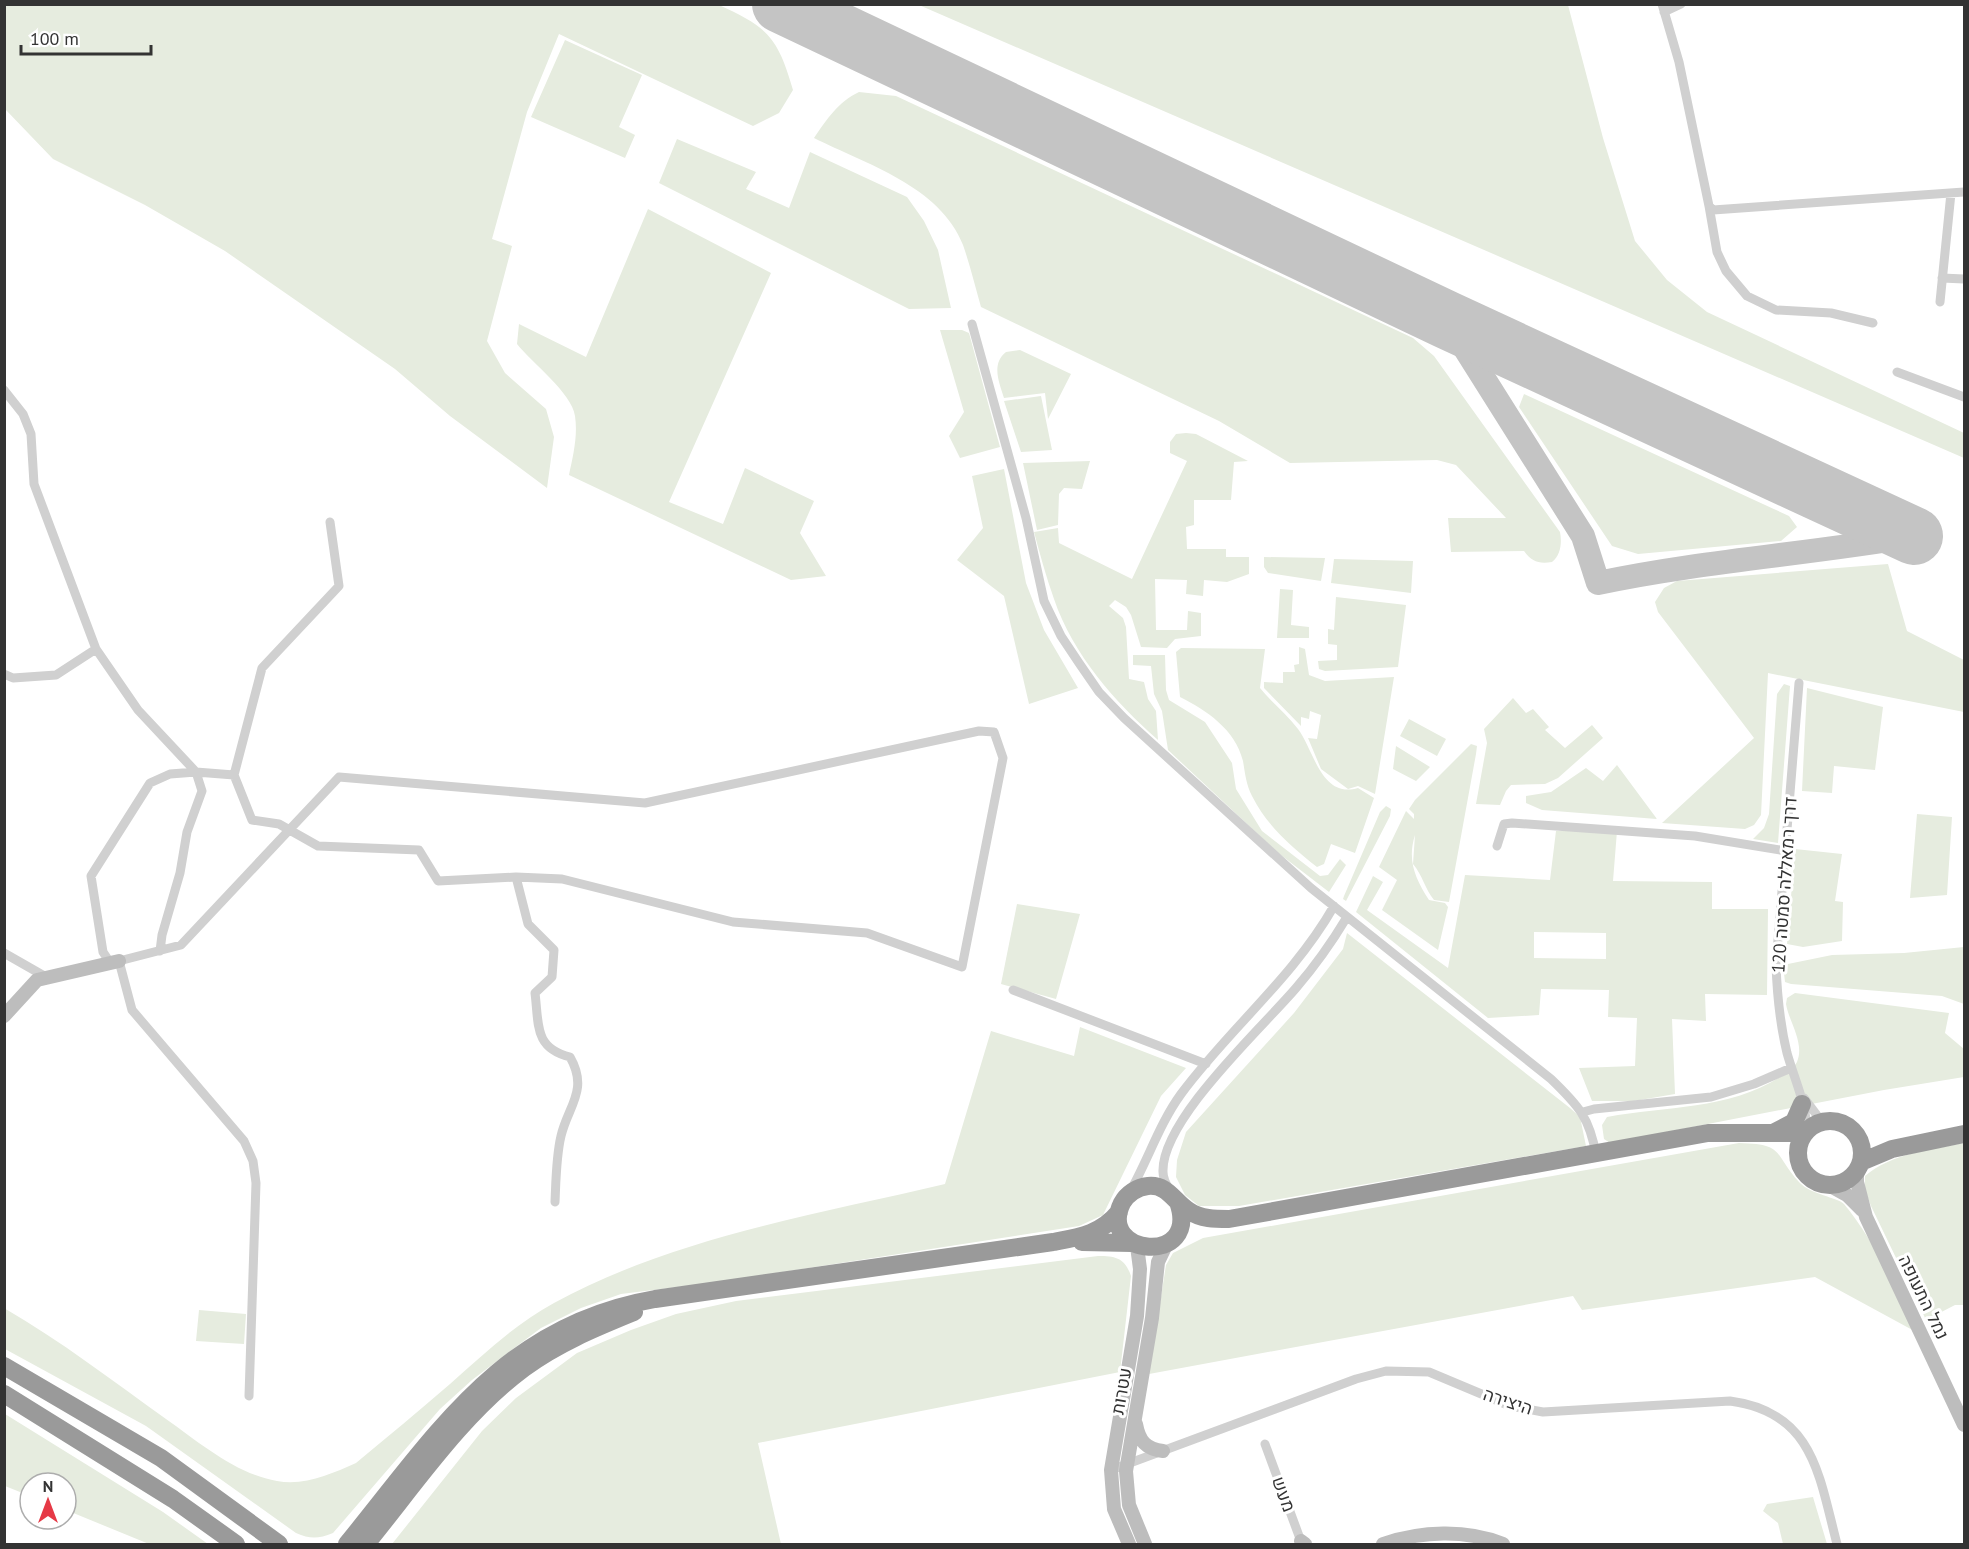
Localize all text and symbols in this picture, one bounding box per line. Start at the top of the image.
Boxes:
scale bar [21,18,152,56]
text: 100 m [30,27,79,50]
street label: דרך רמאללה סמטה 120 [1766,796,1802,974]
street label: נמל התעופה [1894,1251,1954,1343]
street label: עטרות [1106,1366,1136,1416]
street label: היצירה [1480,1382,1536,1420]
north arrow [18,1471,78,1531]
street label: מעש [1267,1473,1301,1515]
text: N [43,1476,53,1496]

